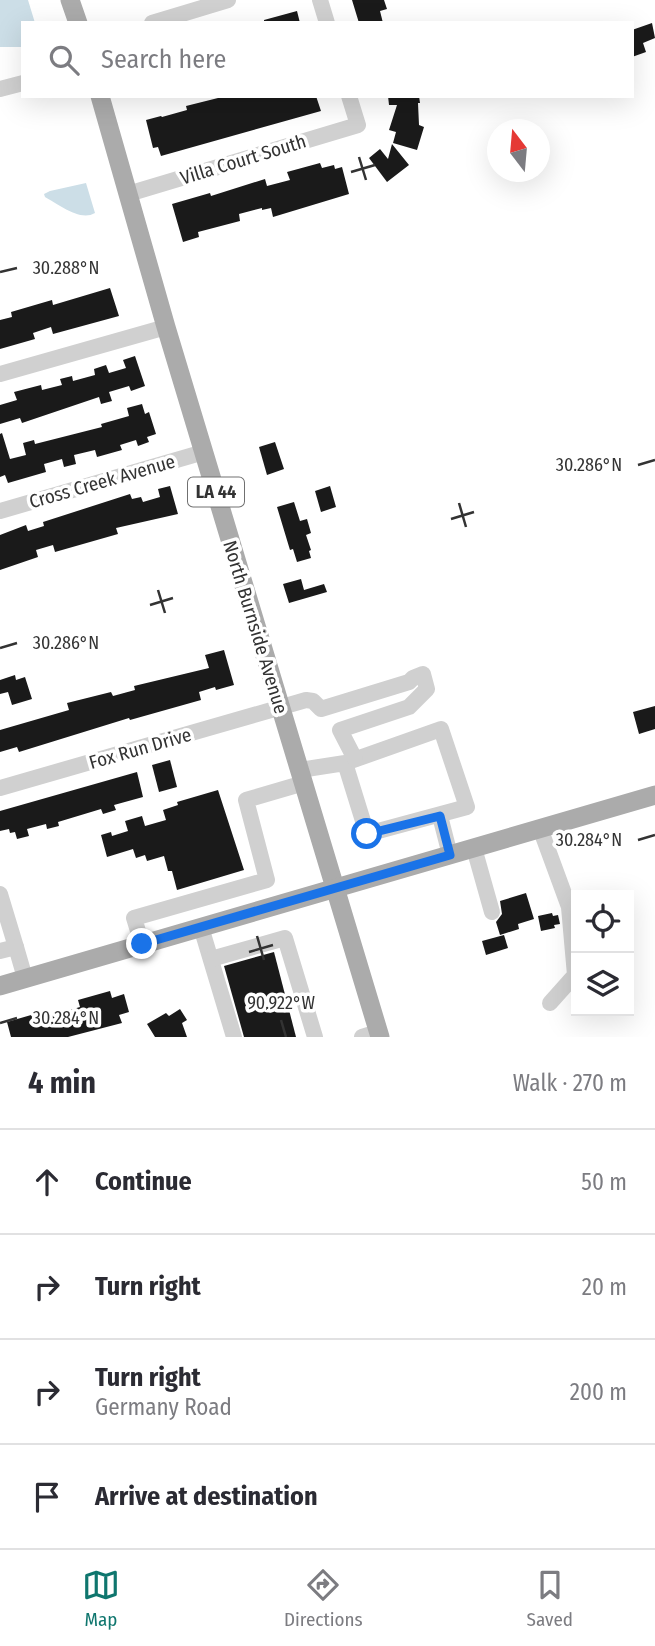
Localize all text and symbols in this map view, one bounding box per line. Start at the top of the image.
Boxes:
search box [21,21,634,98]
icon: search [45,41,83,79]
text: Search here [101,44,226,75]
north arrow [487,119,550,182]
street label: Villa Court South [177,129,309,190]
text: 30.288°N [33,257,99,279]
street label: Cross Creek Avenue [27,450,178,513]
text: 30.286°N [556,454,622,476]
road number: LA 44 [188,478,244,506]
street label: North Burnside Avenue [218,538,293,717]
text: 30.286°N [33,632,99,654]
street label: Fox Run Drive [86,723,194,774]
route start [351,818,382,849]
text: 30.284°N [556,829,622,851]
map controls [571,890,634,1016]
button: locate [571,890,634,953]
route end [126,928,157,959]
button: layers [571,953,634,1016]
text: 90.922°W [247,992,315,1014]
text: 30.284°N [33,1007,99,1029]
text: 4 min [28,1065,96,1101]
text: Walk · 270 m [513,1069,627,1097]
icon: ahead [28,1163,66,1201]
text: Continue [95,1166,192,1197]
text: 50 m [581,1168,627,1196]
icon: right [28,1268,66,1306]
text: Turn right [95,1271,201,1302]
text: 20 m [582,1273,627,1301]
text: Turn right [95,1362,201,1393]
icon: right [28,1373,66,1411]
text: 200 m [570,1378,627,1406]
text: Germany Road [95,1393,232,1421]
icon: arrive [28,1478,66,1516]
text: Arrive at destination [95,1481,318,1512]
tab: Map [82,1566,120,1631]
tab: Directions [284,1566,363,1631]
tab: Saved [527,1566,573,1631]

